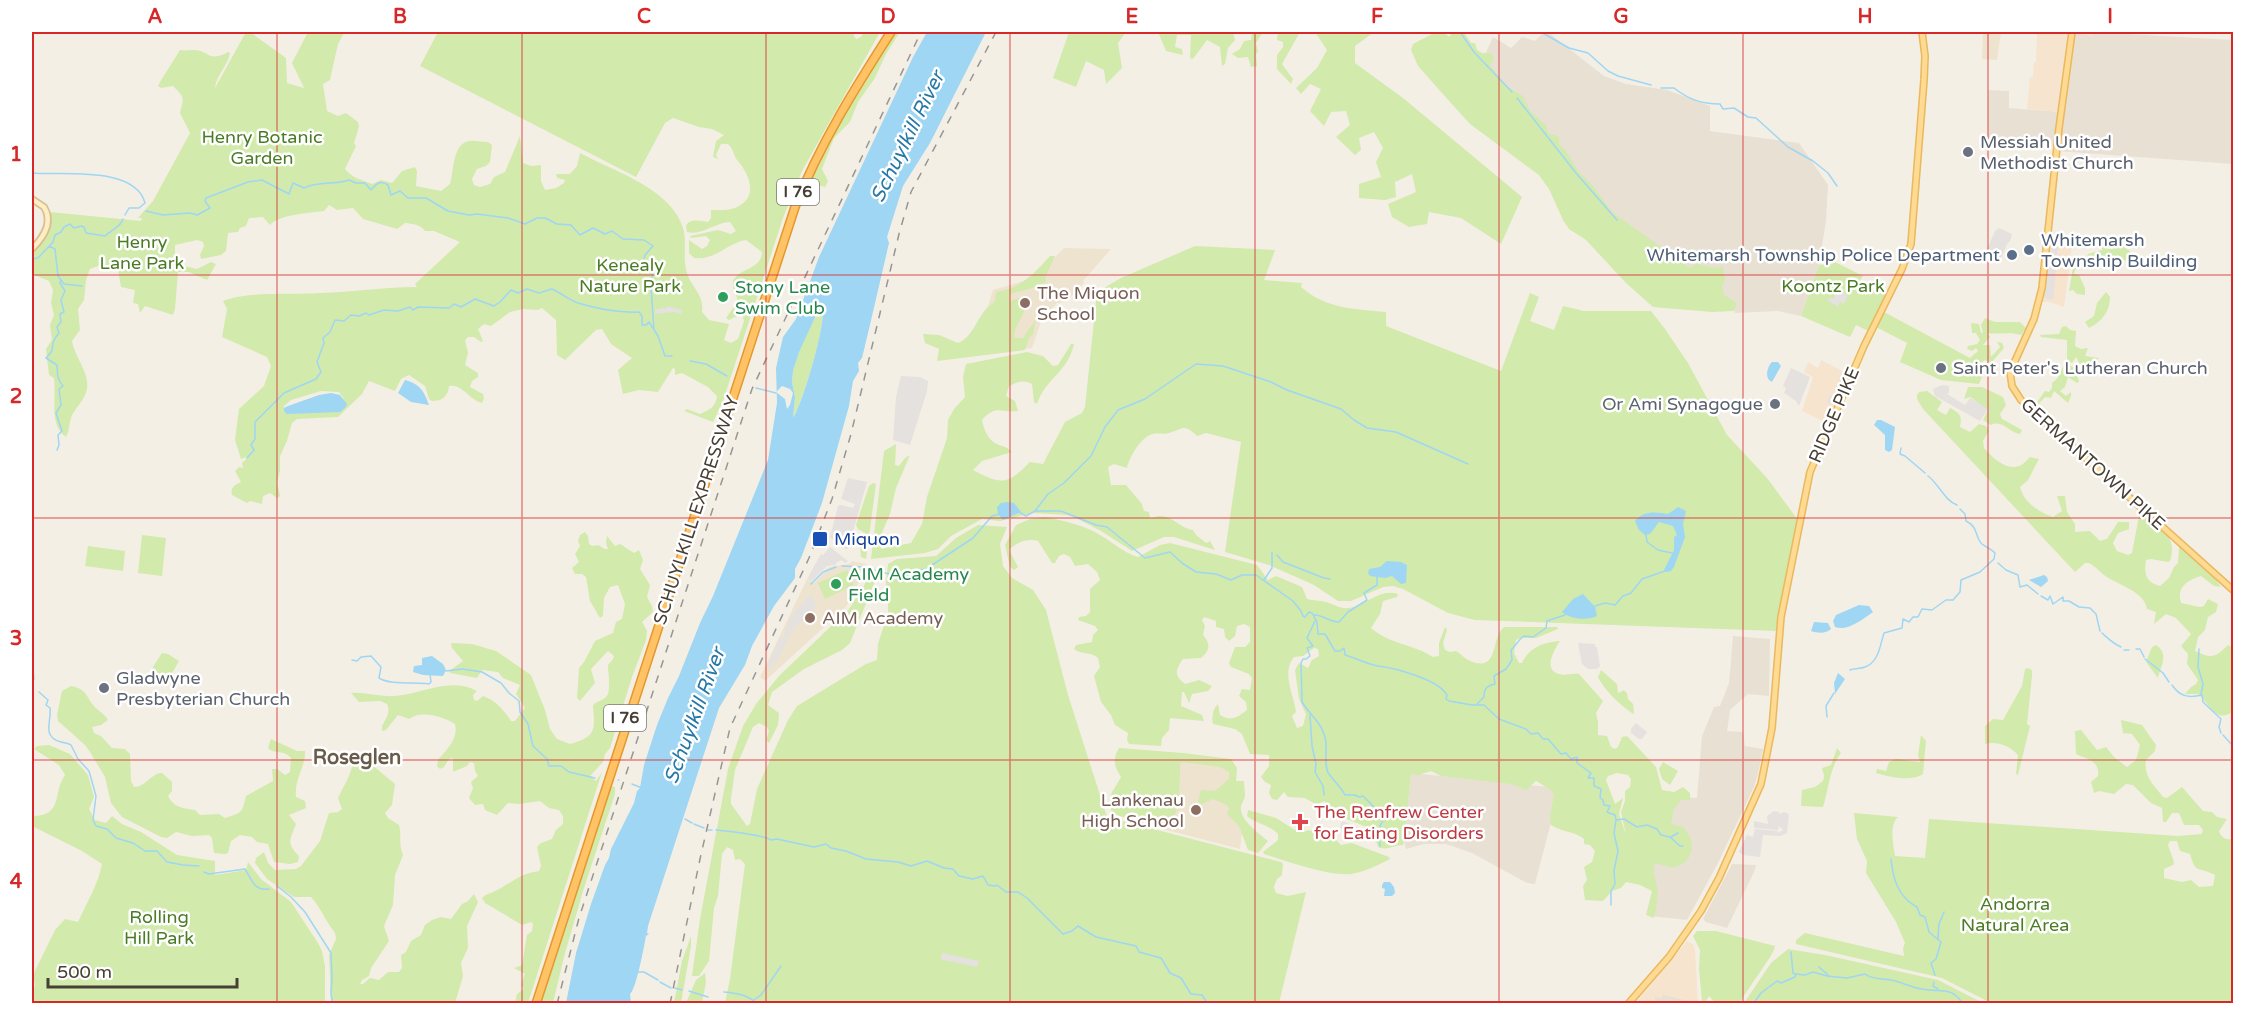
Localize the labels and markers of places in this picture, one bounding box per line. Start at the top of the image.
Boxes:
place label: Messiah United Methodist Church [1980,131,2134,174]
marker: Messiah United Methodist Church [1961,145,1975,159]
place label: Whitemarsh Township Building [2041,229,2197,272]
marker: Whitemarsh Township Building [2022,243,2036,257]
place label: Whitemarsh Township Police Department [1647,244,2000,266]
marker: Whitemarsh Township Police Department [2005,248,2019,262]
place label: Stony Lane Swim Club [735,276,830,319]
place label: The Miquon School [1037,282,1140,325]
marker: Stony Lane Swim Club [716,290,730,304]
marker: The Miquon School [1018,296,1032,310]
place label: Saint Peter's Lutheran Church [1953,357,2208,379]
marker: Saint Peter's Lutheran Church [1934,361,1948,375]
place label: Or Ami Synagogue [1602,393,1763,415]
marker: Or Ami Synagogue [1768,397,1782,411]
place label: Miquon [834,528,900,550]
marker: Miquon [811,530,829,548]
place label: AIM Academy Field [848,563,969,606]
marker: AIM Academy Field [829,577,843,591]
place label: AIM Academy [822,607,943,629]
marker: AIM Academy [803,611,817,625]
place label: Gladwyne Presbyterian Church [116,667,290,710]
marker: Gladwyne Presbyterian Church [97,681,111,695]
place label: Lankenau High School [1081,789,1184,832]
place label: The Renfrew Center for Eating Disorders [1314,801,1484,844]
marker: Lankenau High School [1189,803,1203,817]
marker: The Renfrew Center for Eating Disorders [1291,813,1309,831]

